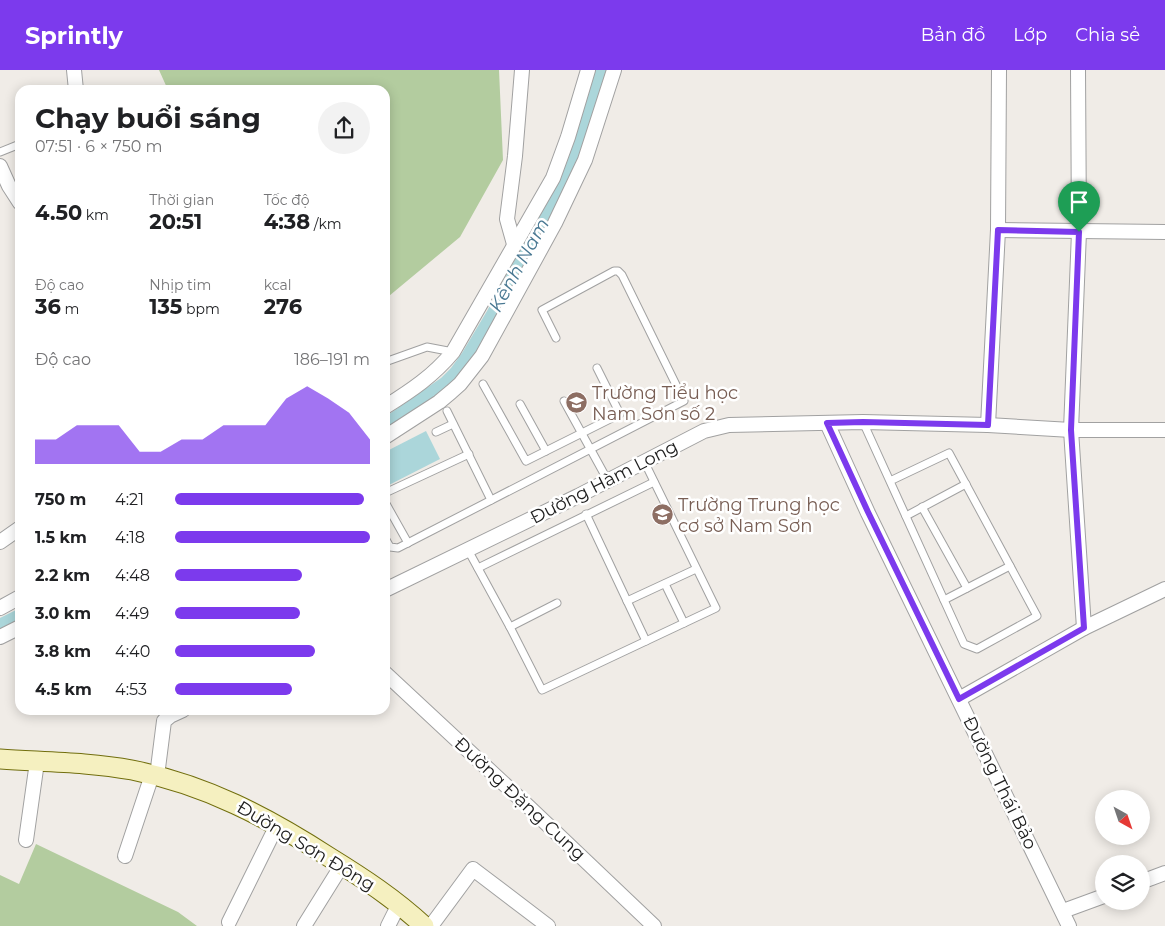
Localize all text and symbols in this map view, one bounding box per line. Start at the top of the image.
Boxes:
text: Sprintly [25,21,123,50]
text: Bản đồ [921,24,985,46]
text: Lớp [1013,24,1047,46]
text: Chia sẻ [1075,24,1140,46]
text: Chạy buổi sáng [35,101,261,135]
button: share [318,102,370,154]
text: 07:51 · 6 × 750 m [35,137,162,156]
pin [1058,181,1100,232]
icon: arrive [1065,188,1093,216]
text: Thời gian [149,191,214,209]
text: Tốc độ [264,191,310,209]
text: 4.50 [35,200,82,225]
text: km [82,206,109,224]
text: 20:51 [149,209,202,234]
text: 4:38 [264,209,310,234]
water label: Kênh Nam [484,214,554,316]
text: /km [310,215,342,233]
text: Độ cao [35,276,84,294]
text: Nhịp tim [149,276,211,294]
text: kcal [264,276,292,294]
text: 36 [35,294,61,319]
text: 135 [149,294,182,319]
text: 276 [264,294,302,319]
text: m [61,300,79,318]
text: bpm [182,300,220,318]
text: Độ cao [35,350,91,369]
text: 186–191 m [294,350,370,369]
place label: Trường Tiểu học Nam Sơn số 2 [592,382,738,425]
school or university icon: Trường Tiểu học Nam Sơn số 2 [564,391,588,415]
street label: Đường Hàm Long [527,435,681,529]
text: 750 m [35,490,86,509]
text: 4:21 [115,490,144,509]
place label: Trường Trung học cơ sở Nam Sơn [678,494,840,537]
school or university icon: Trường Trung học cơ sở Nam Sơn [650,503,674,527]
text: 1.5 km [35,528,87,547]
text: 4:18 [115,528,145,547]
text: 2.2 km [35,566,90,585]
text: 4:48 [115,566,150,585]
text: 3.0 km [35,604,91,623]
text: 4:49 [115,604,149,623]
text: 3.8 km [35,642,91,661]
text: 4:40 [115,642,150,661]
text: 4.5 km [35,680,92,699]
text: 4:53 [115,680,147,699]
street label: Đường Thái Bảo [958,713,1042,853]
street label: Đường Đặng Cung [450,733,590,865]
north arrow [1095,790,1150,845]
map controls [1095,790,1150,910]
street label: Đường Sơn Đông [233,796,379,896]
button: layers [1095,855,1150,910]

